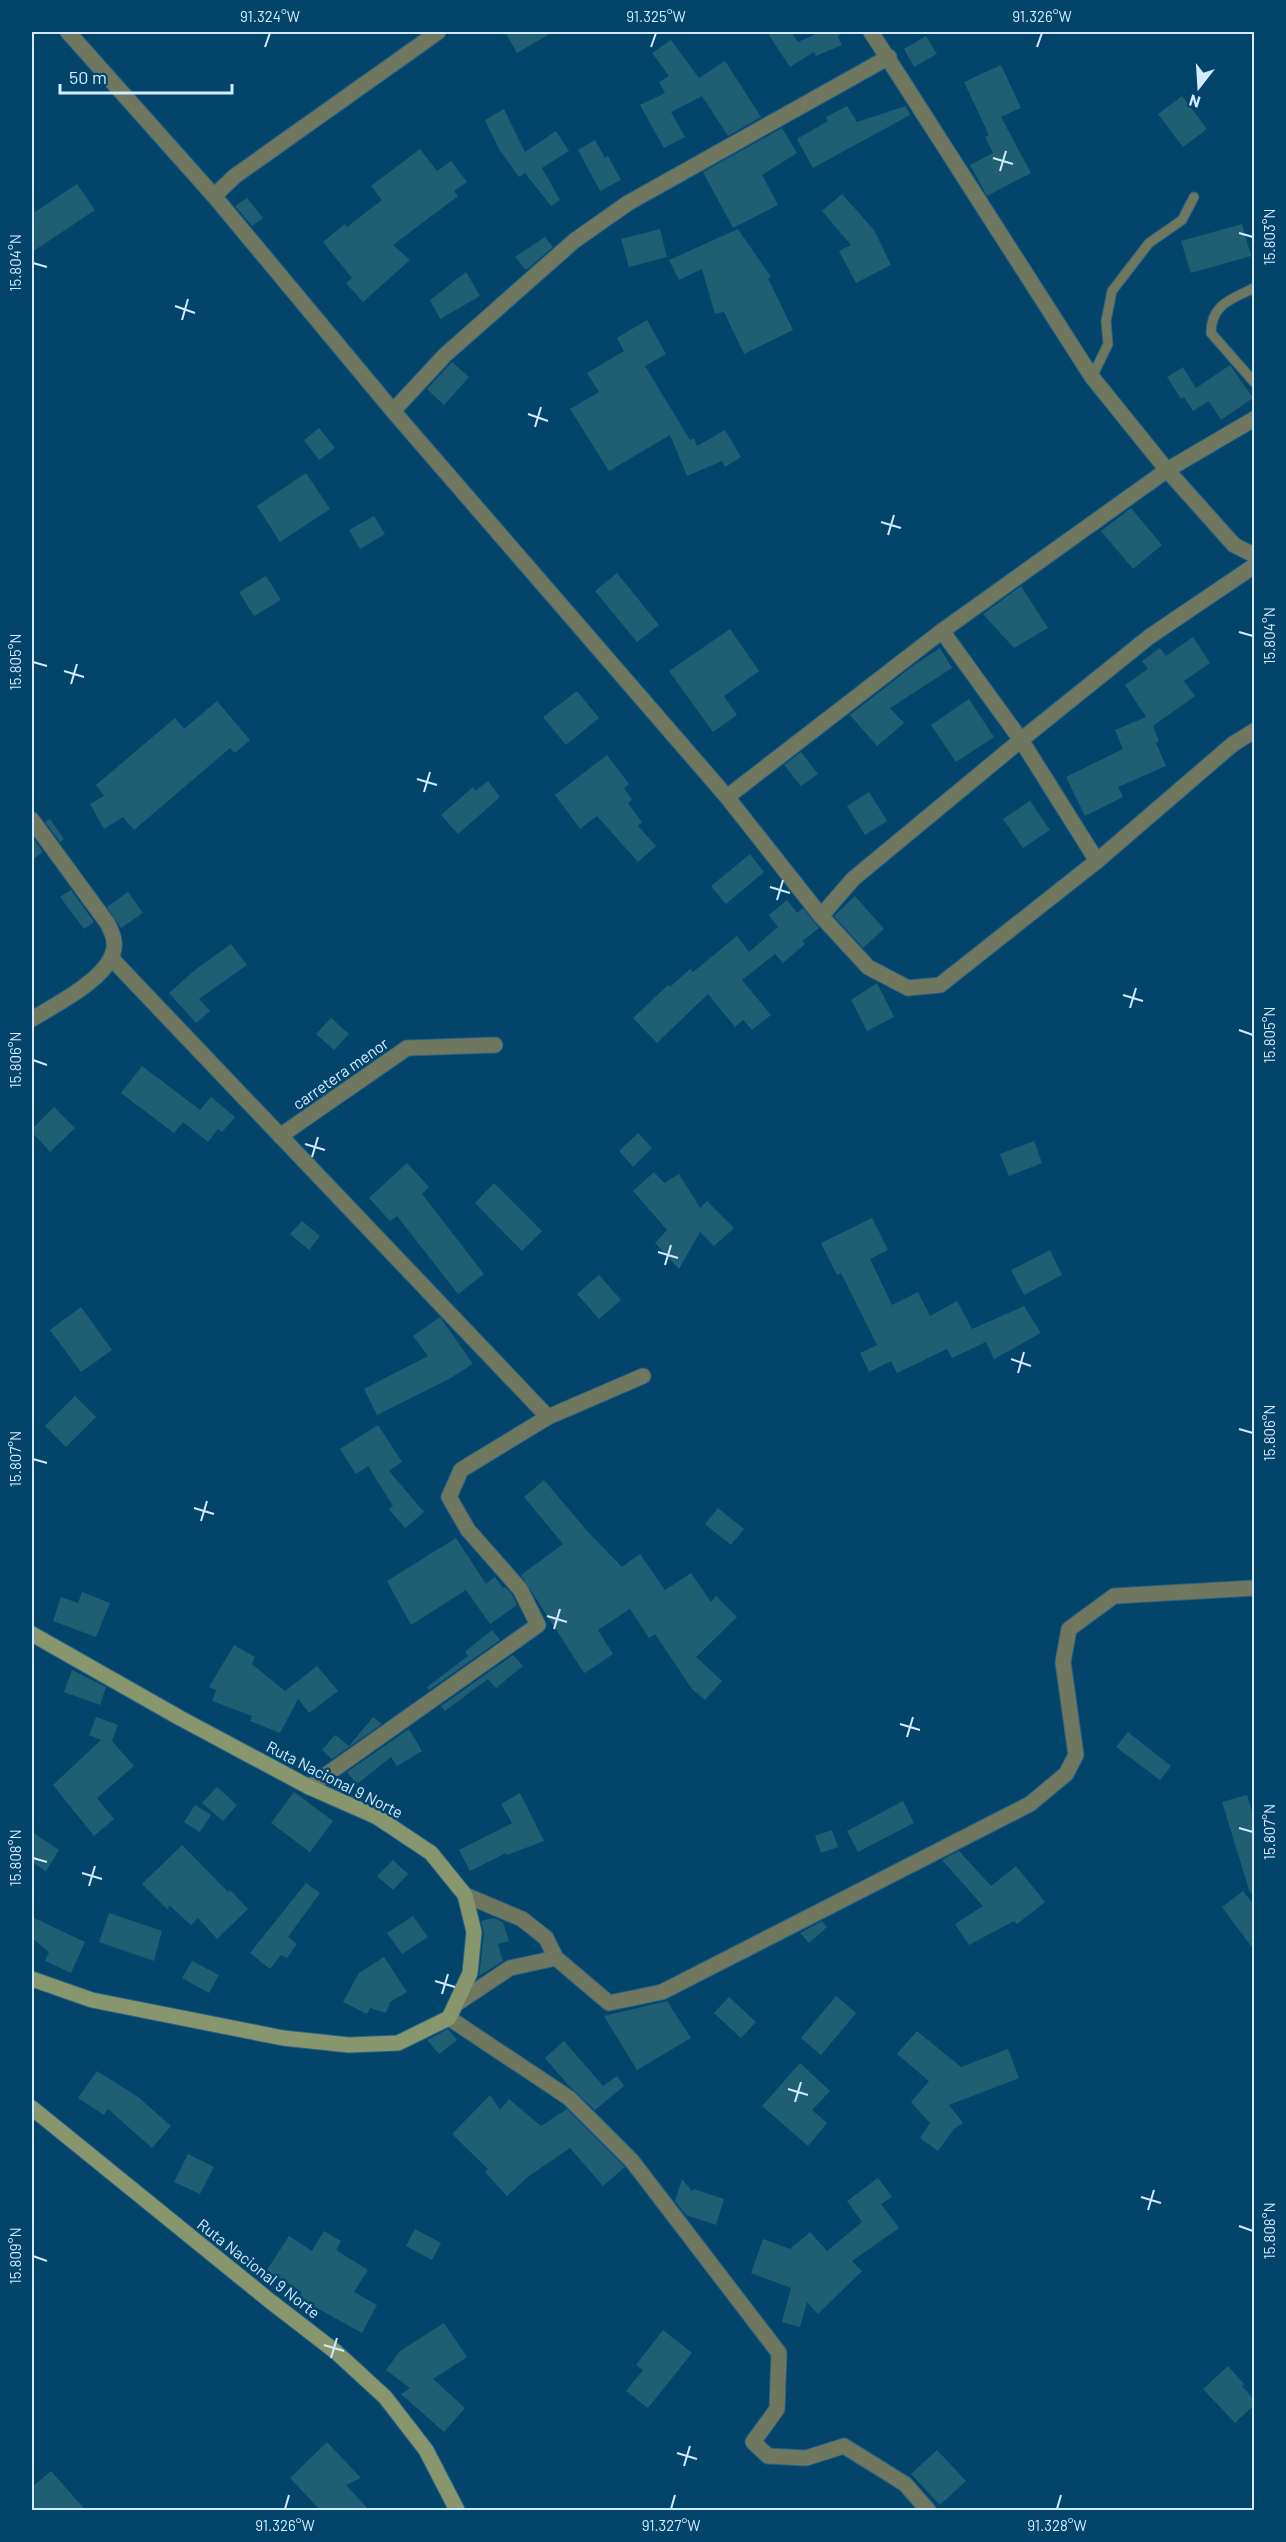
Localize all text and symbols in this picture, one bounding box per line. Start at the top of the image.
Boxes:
text: 91.324°W [240,7,300,25]
text: 91.325°W [626,7,686,25]
text: 91.326°W [1012,7,1072,25]
scale bar [60,57,232,95]
north arrow [1169,57,1229,117]
text: 50 m [69,66,107,88]
text: N [1187,91,1202,112]
text: 15.803°N [1260,208,1278,266]
text: 15.804°N [6,234,24,292]
text: 15.804°N [1260,607,1278,665]
text: 15.805°N [6,634,24,691]
text: 15.805°N [1260,1007,1278,1064]
text: 15.806°N [6,1031,24,1089]
street label: carretera menor [288,1033,392,1113]
text: 15.806°N [1260,1404,1278,1462]
text: 15.807°N [6,1431,24,1487]
street label: Ruta Nacional 9 Norte [264,1736,406,1822]
text: 15.807°N [1260,1804,1278,1860]
text: 15.808°N [6,1829,24,1887]
text: 15.808°N [1260,2202,1278,2260]
street label: Ruta Nacional 9 Norte [194,2214,324,2322]
text: 15.809°N [6,2227,24,2285]
text: 91.326°W [255,2516,315,2534]
text: 91.327°W [642,2516,700,2534]
text: 91.328°W [1027,2516,1087,2534]

